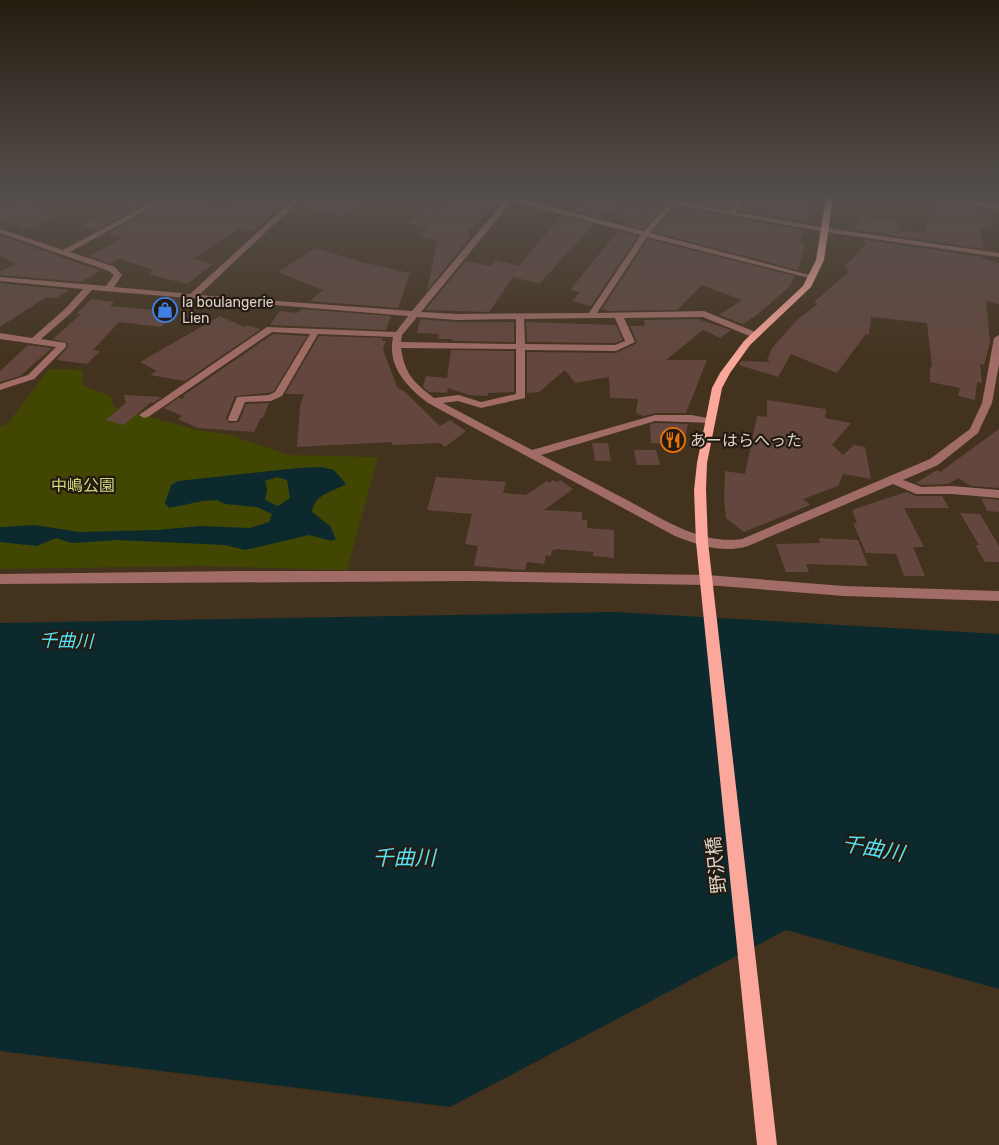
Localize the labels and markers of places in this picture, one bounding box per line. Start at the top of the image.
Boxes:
place label: la boulangerie Lien [182,294,274,327]
shop icon: la boulangerie Lien [152,297,178,323]
restaurant icon: あーはらへった [660,427,686,453]
place label: あーはらへった [690,431,802,450]

